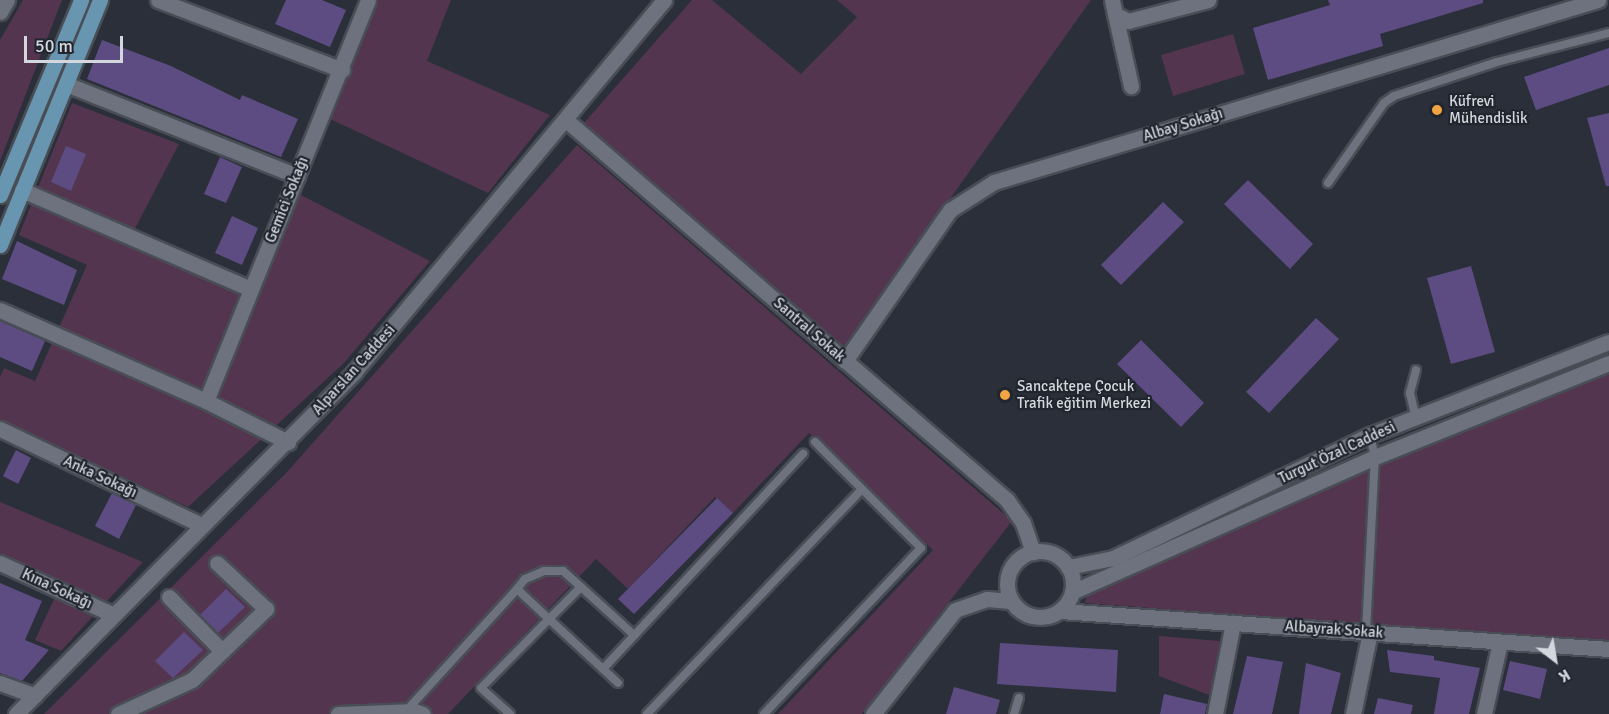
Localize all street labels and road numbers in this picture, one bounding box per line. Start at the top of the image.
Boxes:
street label: Albay Sokağı [1141,104,1225,146]
street label: Gemici Sokağı [262,154,312,246]
street label: Santral Sokak [770,294,848,366]
street label: Alparslan Caddesi [309,321,399,419]
street label: Turgut Özal Caddesi [1276,418,1398,488]
street label: Anka Sokağı [60,452,140,502]
street label: Kına Sokağı [19,565,95,613]
street label: Albayrak Sokak [1284,618,1384,642]

